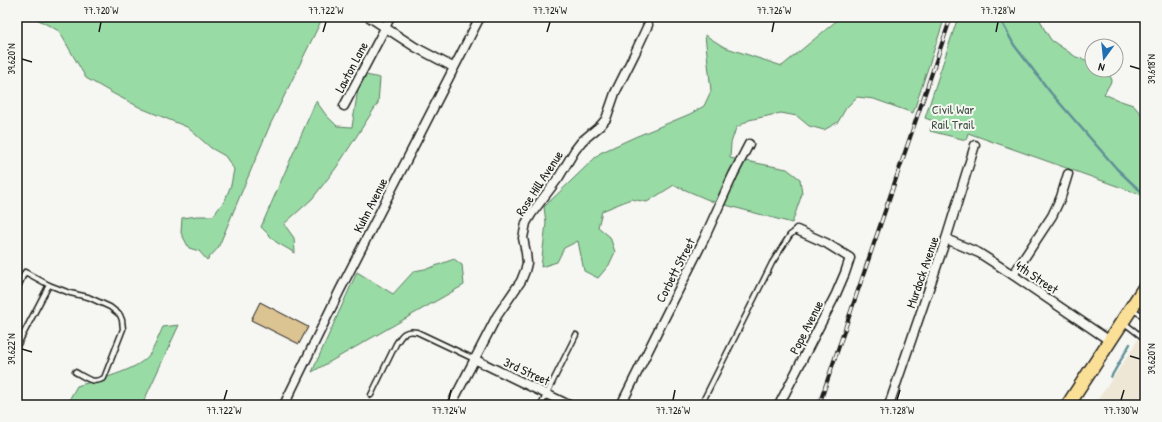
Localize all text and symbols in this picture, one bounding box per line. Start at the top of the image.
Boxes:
text: 77.720°W [84,4,119,17]
text: 77.722°W [309,4,344,17]
text: 77.724°W [533,4,568,17]
text: 77.726°W [757,4,792,17]
text: 77.728°W [981,4,1016,17]
street label: Lawton Lane [330,38,372,96]
north arrow [1084,38,1124,78]
text: 39.620°N [5,43,18,75]
text: 39.618°N [1145,54,1158,84]
text: N [1097,60,1106,75]
park label: Civil War Rail Trail [932,100,975,133]
street label: Rose Hill Avenue [511,147,567,219]
street label: Kuhn Avenue [349,174,391,236]
street label: Corbett Street [651,234,699,305]
street label: Murdock Avenue [901,234,943,310]
street label: 4th Street [1012,256,1062,298]
street label: Pope Avenue [785,297,827,357]
text: 39.622°N [5,333,18,365]
text: 39.620°N [1145,343,1158,375]
street label: 3rd Street [501,352,554,390]
text: 77.722°W [207,404,242,417]
text: 77.724°W [432,404,467,417]
text: 77.726°W [656,404,691,417]
text: 77.728°W [880,404,915,417]
text: 77.730°W [1104,404,1139,417]

